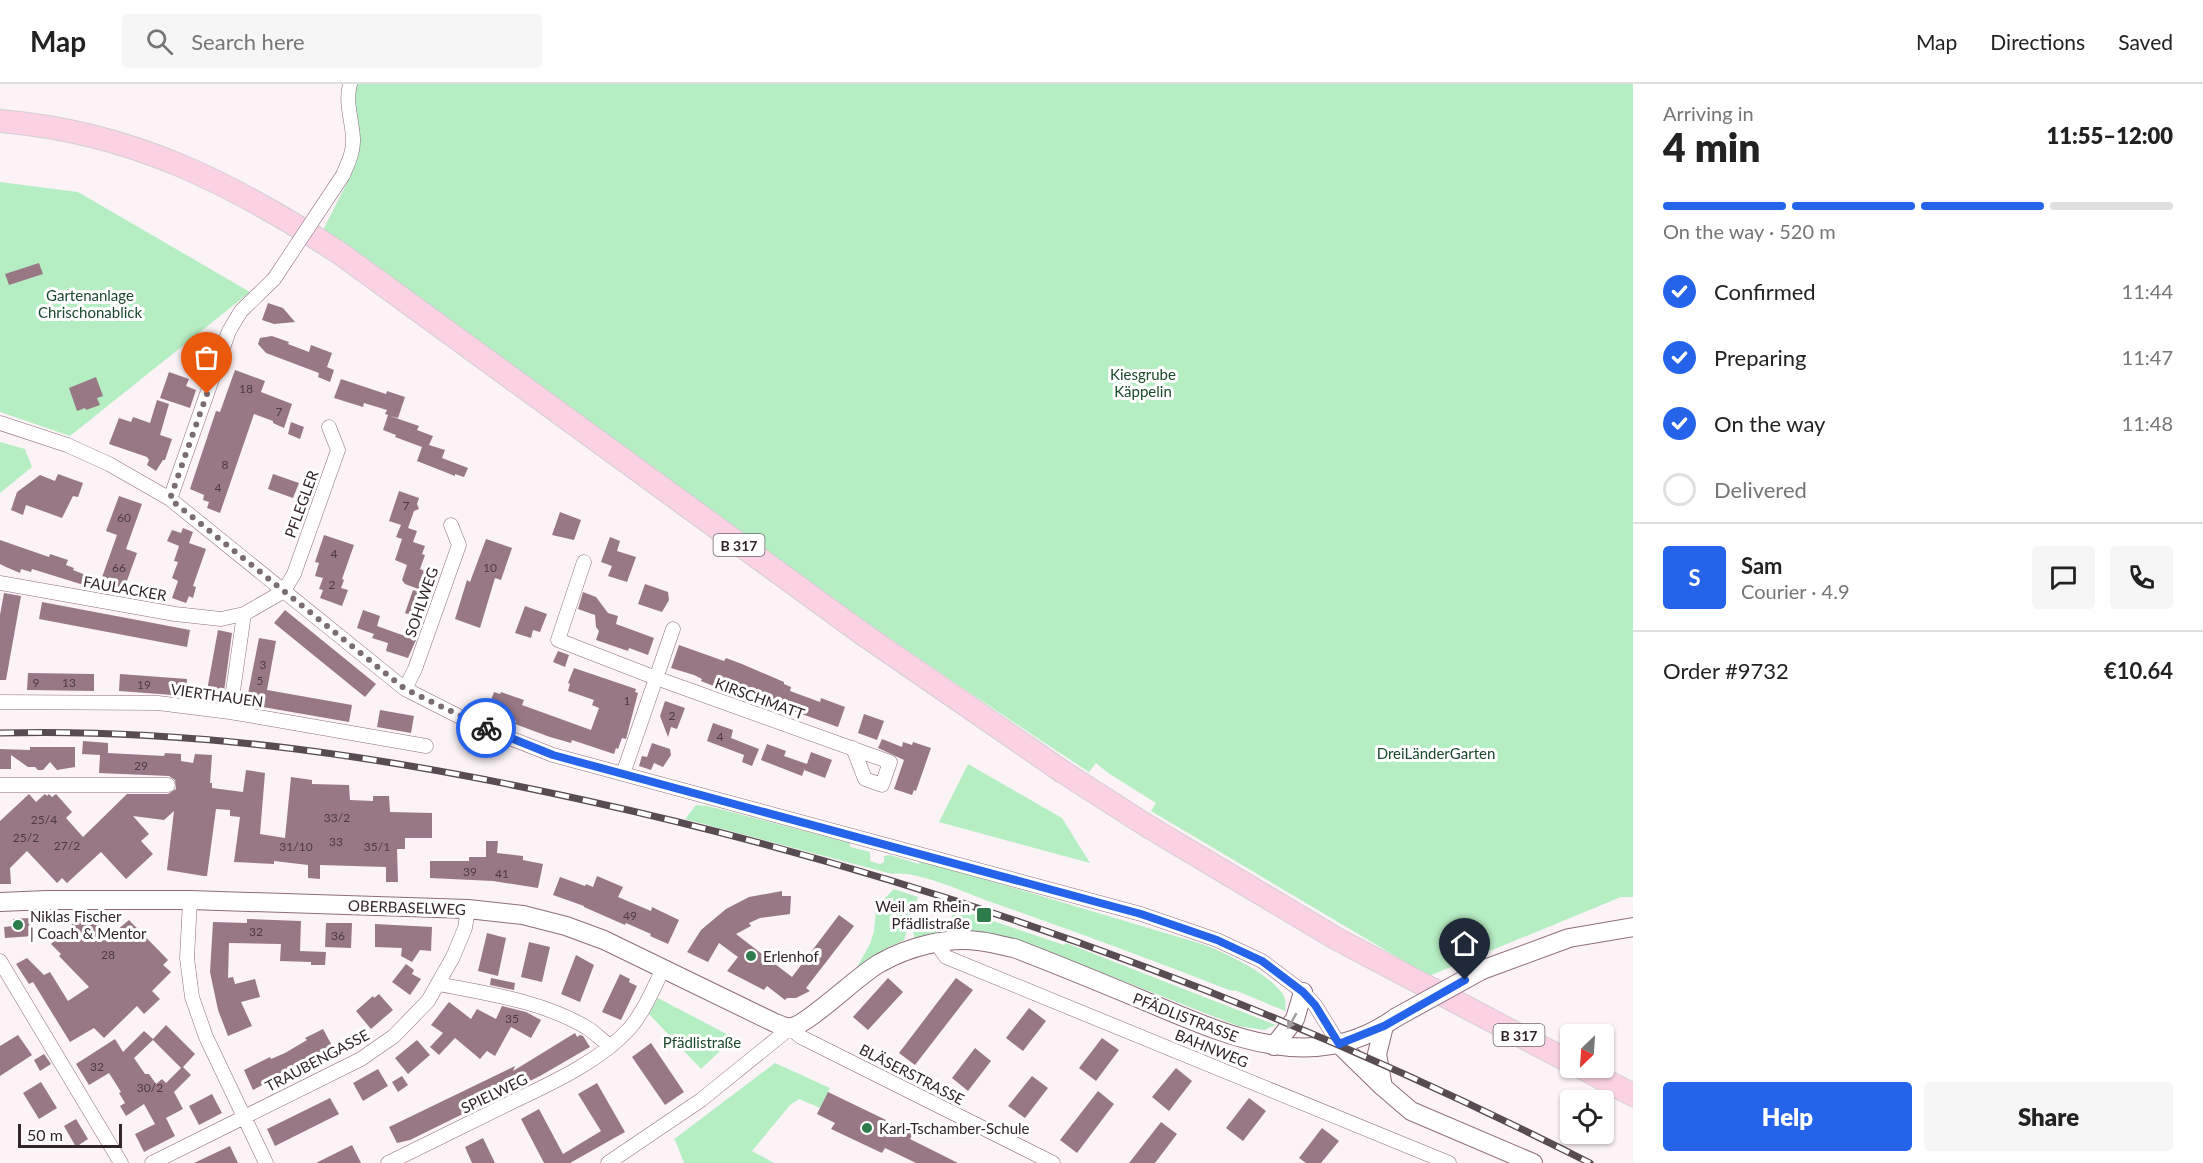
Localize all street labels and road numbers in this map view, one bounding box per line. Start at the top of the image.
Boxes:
street label: PFLEGLER [281,467,322,540]
road number: B 317 [714,534,764,556]
street label: SOHLWEG [401,564,441,640]
street label: FAULACKER [82,572,169,604]
street label: KIRSCHMATT [713,673,807,723]
street label: VIERTHAUEN [169,680,265,710]
street label: OBERBASELWEG [348,896,466,918]
street label: PFÄDLISTRASSE [1131,989,1241,1045]
road number: B 317 [1494,1024,1544,1046]
street label: TRAUBENGASSE [262,1025,372,1095]
street label: BAHNWEG [1173,1025,1251,1071]
street label: BLÄSERSTRASSE [857,1040,967,1108]
street label: SPIELWEG [458,1069,530,1117]

